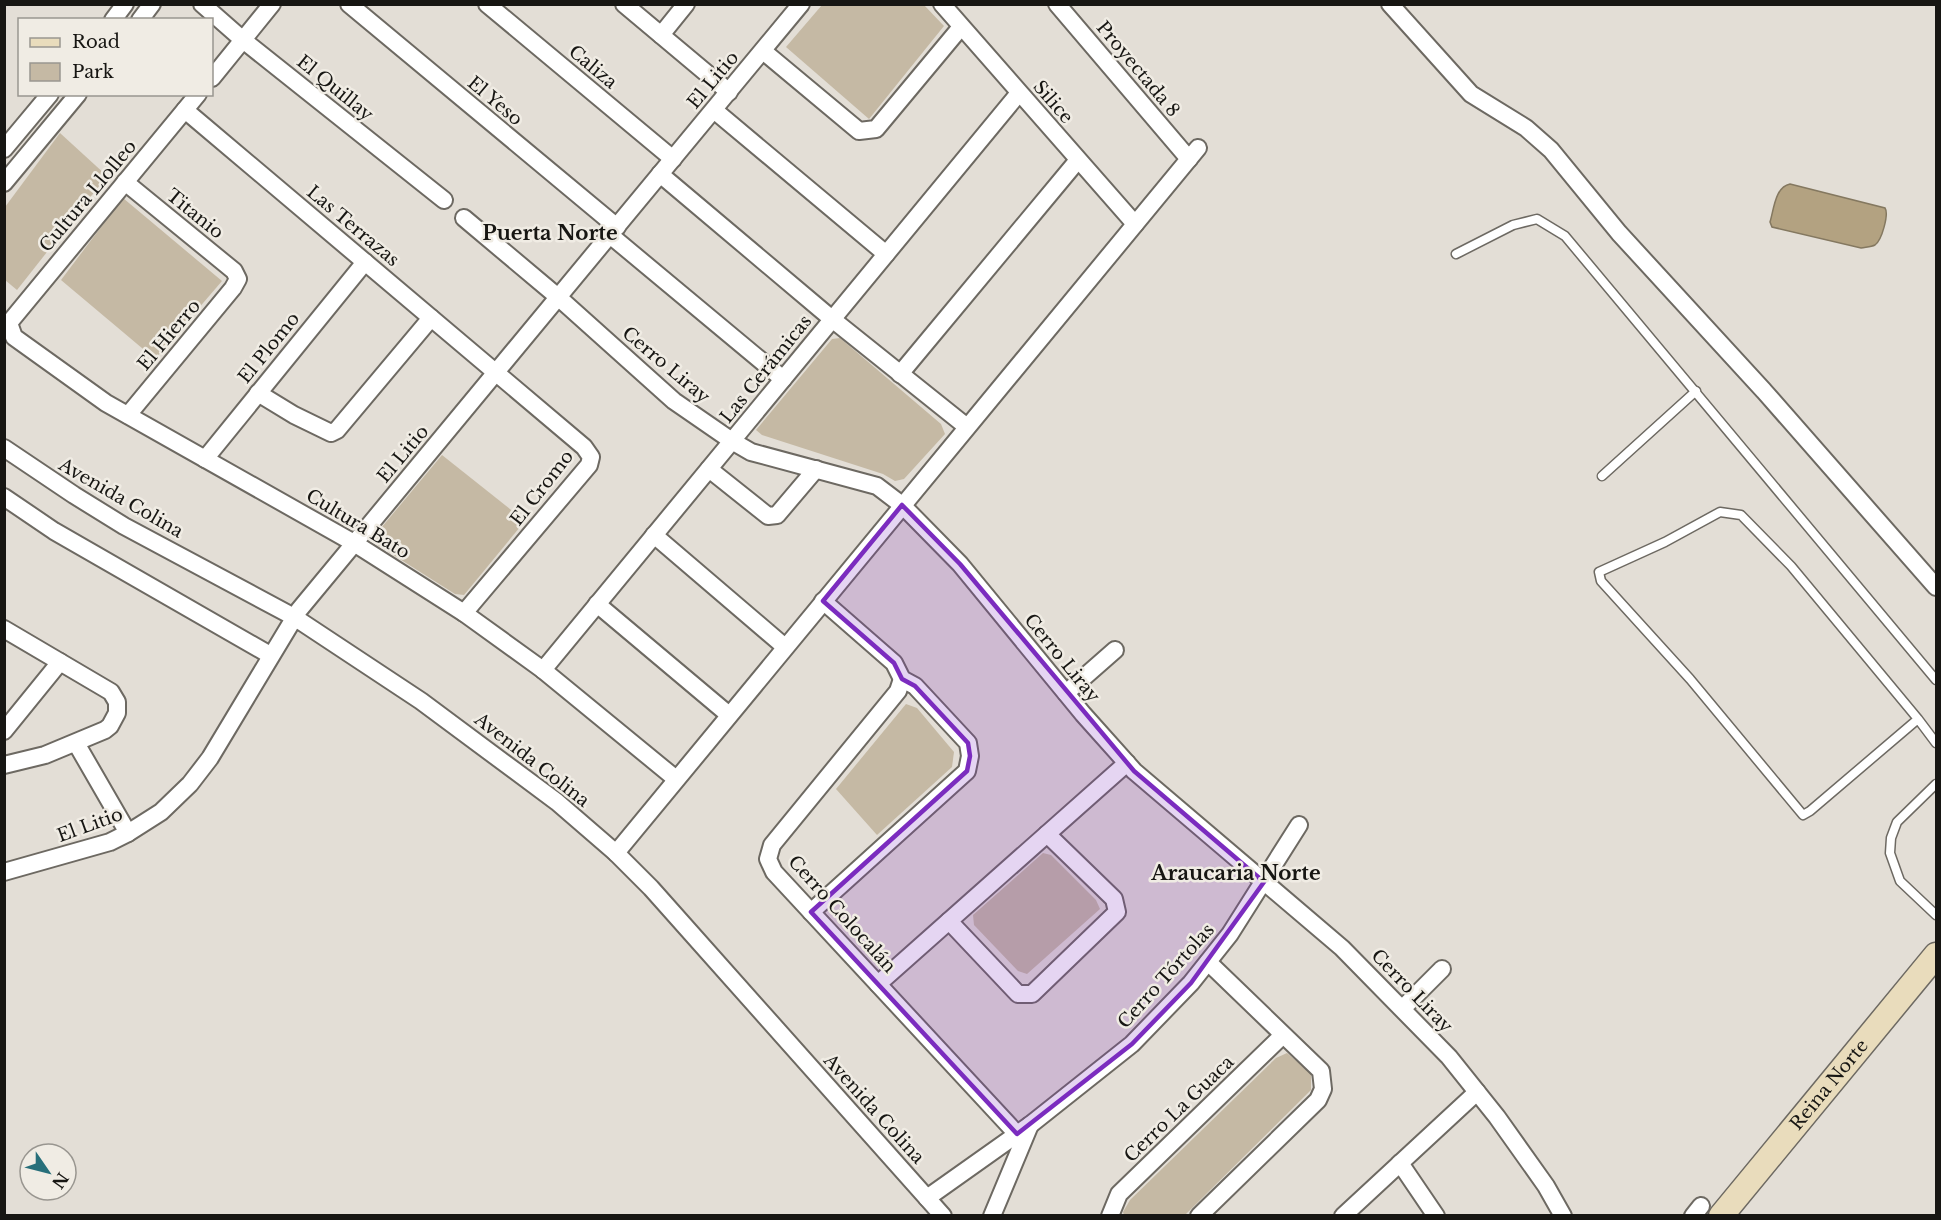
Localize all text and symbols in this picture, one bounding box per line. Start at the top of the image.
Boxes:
street label: Proyectada 8 [1092,17,1184,121]
legend [18,18,213,96]
text: Road [72,31,120,53]
street label: Caliza [564,40,622,94]
street label: El Litio [683,47,743,113]
street label: El Quillay [292,50,378,126]
text: Park [72,61,114,83]
street label: El Yeso [463,72,527,130]
street label: Silice [1028,76,1078,128]
street label: Cultura Llolleo [35,136,141,256]
street label: Las Terrazas [302,181,404,271]
street label: Titanio [162,184,228,244]
district label: Puerta Norte [482,221,618,245]
street label: El Hierro [133,295,205,375]
street label: El Plomo [234,308,304,388]
street label: Las Cerámicas [716,310,816,428]
street label: Cerro Liray [618,322,715,408]
street label: El Litio [373,421,433,487]
street label: El Cromo [506,446,578,530]
street label: Avenida Colina [54,453,187,543]
street label: Cultura Bato [302,484,414,564]
street label: Cerro Liray [1020,609,1105,707]
street label: Avenida Colina [469,708,594,812]
street label: El Litio [54,803,126,847]
street label: Cerro Colocalán [784,851,900,977]
district label: Araucaria Norte [1150,861,1321,885]
street label: Cerro Tórtolas [1113,919,1219,1033]
street label: Cerro Liray [1367,945,1458,1038]
street label: Reina Norte [1785,1035,1873,1135]
street label: Avenida Colina [818,1049,929,1168]
street label: Cerro La Guaca [1120,1051,1238,1167]
north arrow [18,1142,78,1202]
text: N [48,1169,73,1193]

